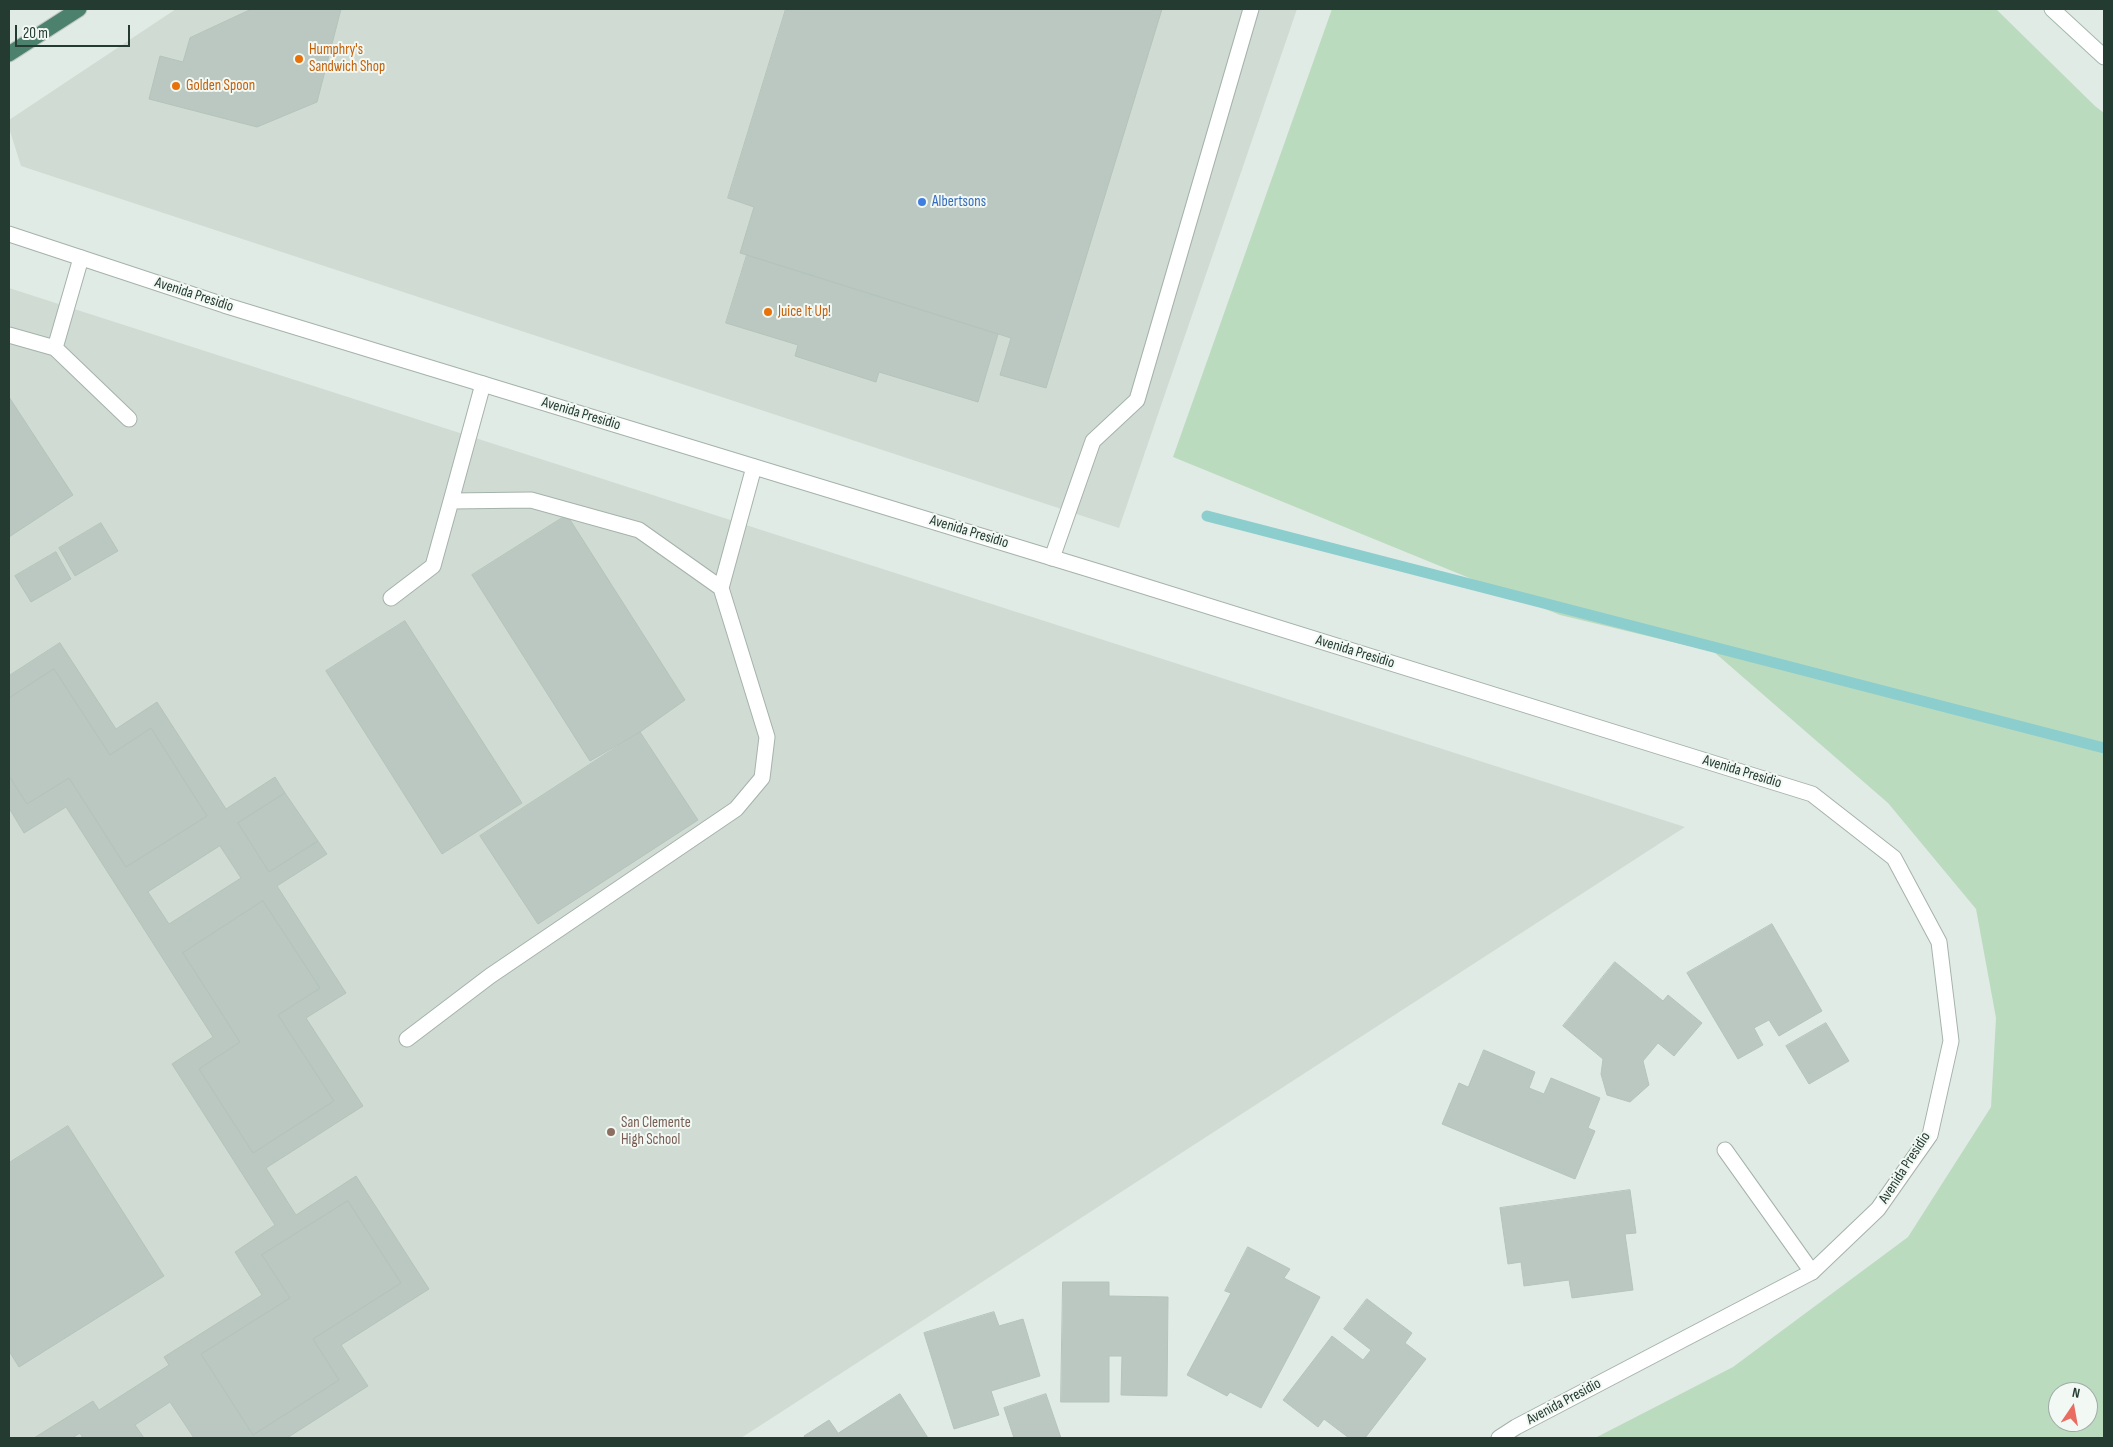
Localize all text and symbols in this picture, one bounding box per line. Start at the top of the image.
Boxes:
scale bar [18,15,132,47]
text: 20 m [23,24,48,43]
place label: Humphry's Sandwich Shop [309,41,385,76]
marker: Humphry's Sandwich Shop [293,53,305,65]
place label: Golden Spoon [186,77,255,95]
marker: Golden Spoon [170,80,182,92]
place label: Albertsons [932,193,986,211]
marker: Albertsons [916,196,928,208]
street label: Avenida Presidio [152,274,236,316]
place label: Juice It Up! [778,303,831,321]
marker: Juice It Up! [762,306,774,318]
street label: Avenida Presidio [539,393,623,435]
street label: Avenida Presidio [927,511,1011,553]
street label: Avenida Presidio [1313,631,1397,673]
street label: Avenida Presidio [1700,751,1784,793]
place label: San Clemente High School [621,1114,691,1149]
marker: San Clemente High School [605,1126,617,1138]
street label: Avenida Presidio [1875,1129,1935,1207]
street label: Avenida Presidio [1524,1375,1604,1429]
north arrow [2048,1382,2098,1432]
text: N [2071,1384,2081,1402]

